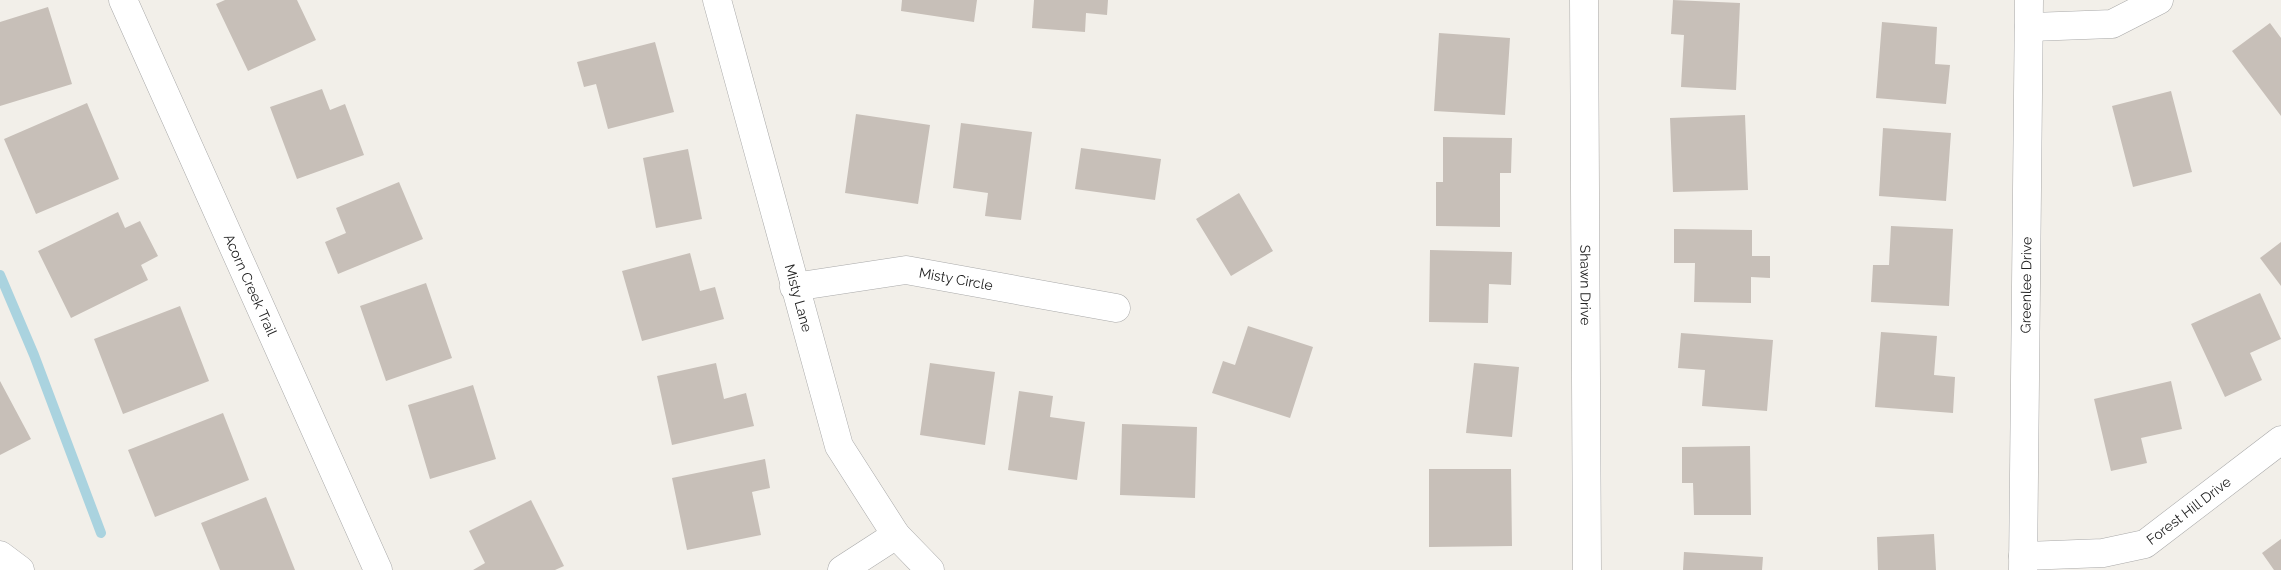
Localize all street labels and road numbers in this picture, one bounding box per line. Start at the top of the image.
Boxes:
street label: Acorn Creek Trail [221,231,280,338]
street label: Greenlee Drive [2017,237,2035,333]
street label: Shawn Drive [1577,245,1594,325]
street label: Misty Lane [782,262,815,334]
street label: Misty Circle [918,265,994,294]
street label: Forest Hill Drive [2143,473,2234,548]

